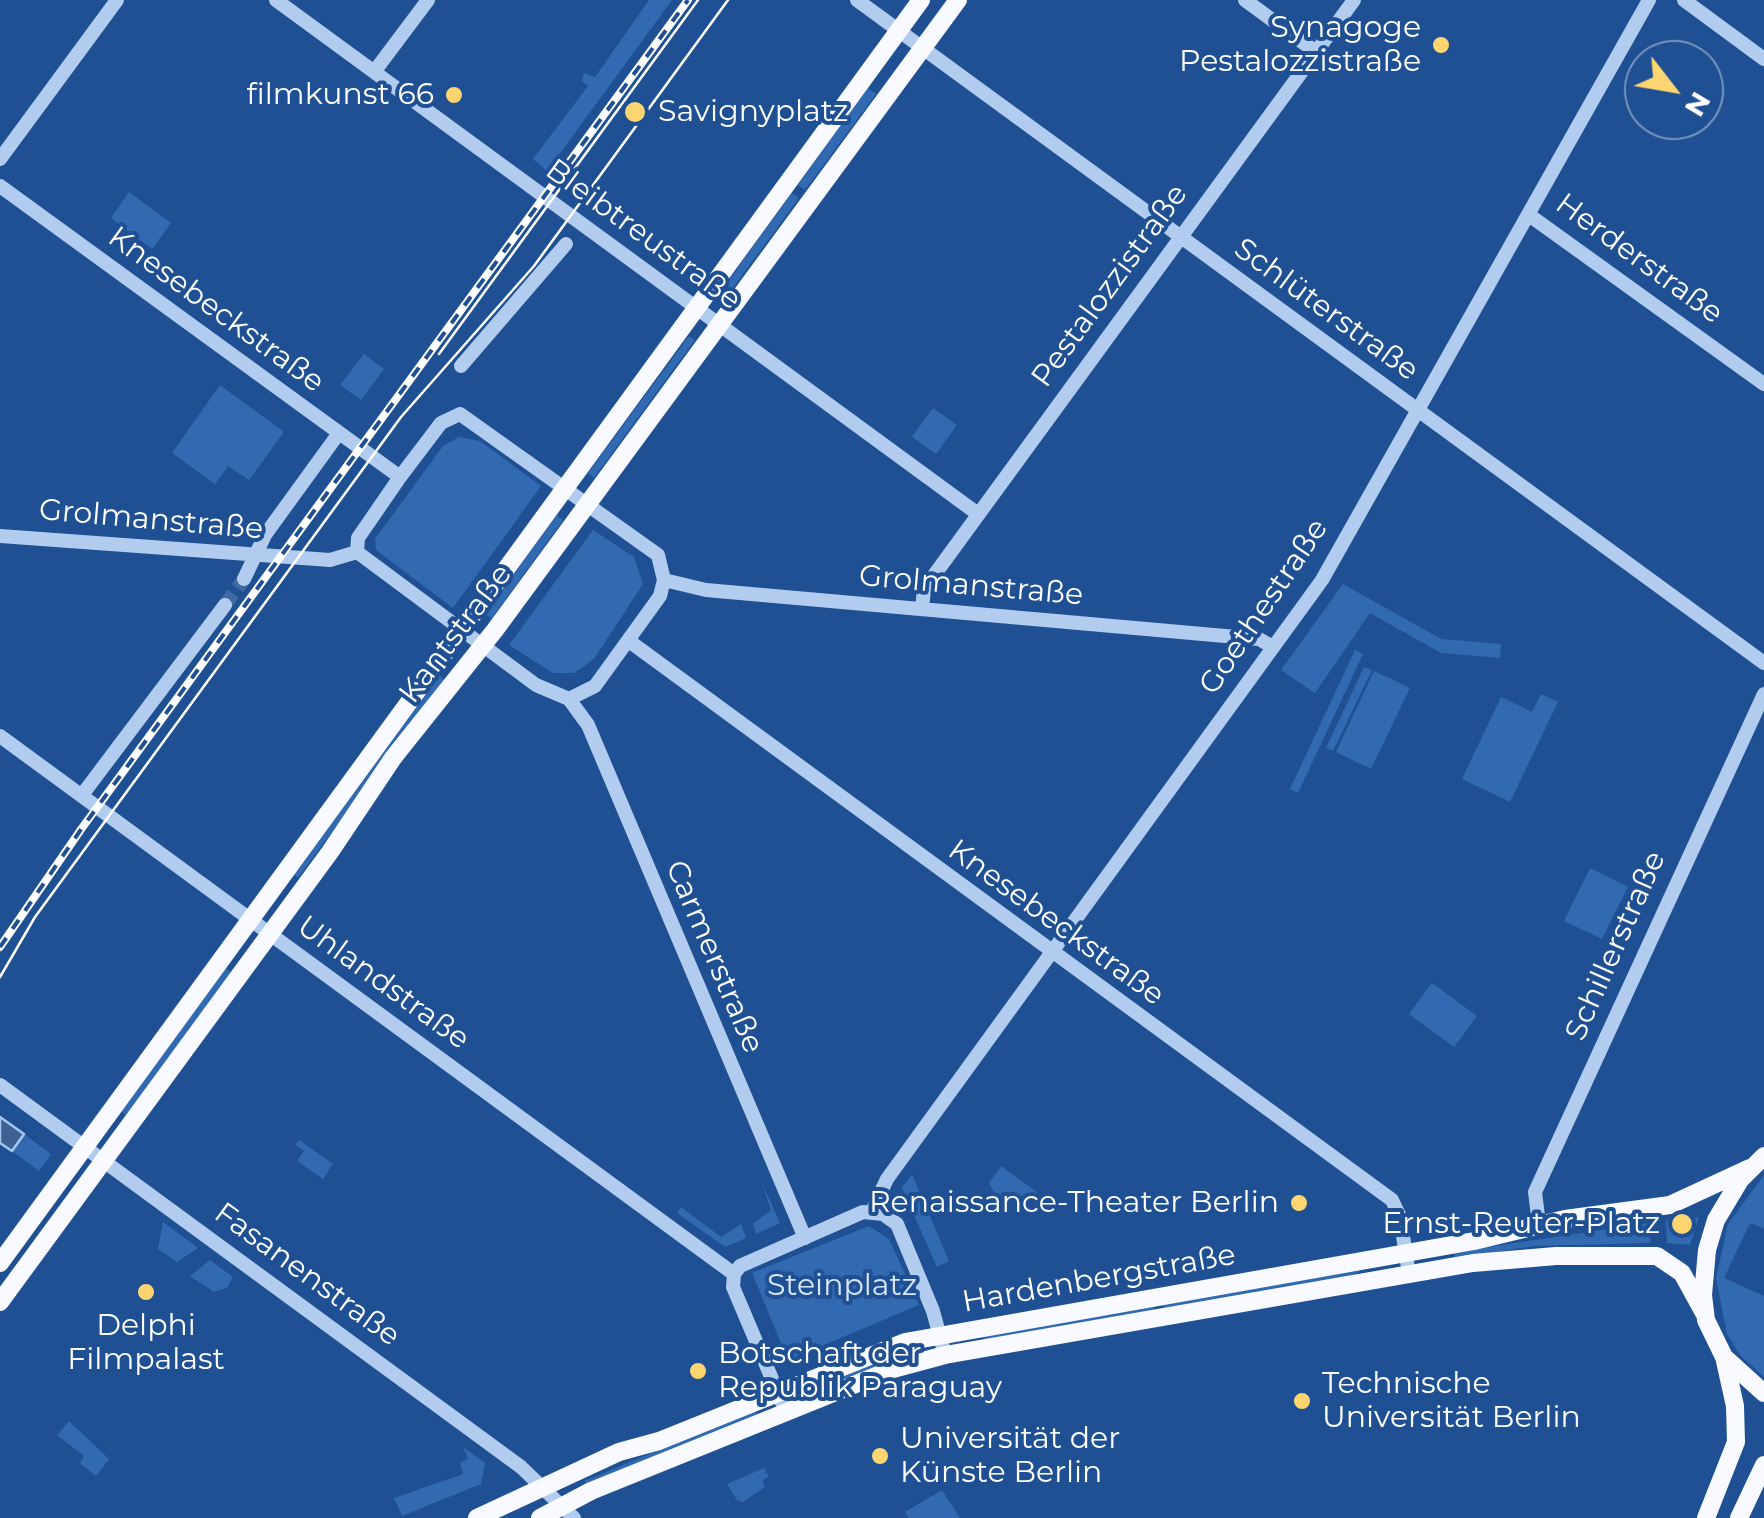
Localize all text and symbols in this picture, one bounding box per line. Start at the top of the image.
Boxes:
place label: Synagoge Pestalozzistraße [1179,10,1421,80]
marker: Synagoge Pestalozzistraße [1430,34,1452,56]
north arrow [1624,40,1724,140]
place label: filmkunst 66 [247,77,434,113]
marker: filmkunst 66 [443,84,465,106]
text: N [1678,86,1718,123]
place label: Savignyplatz [658,94,848,130]
marker: Savignyplatz [622,99,648,125]
street label: Bleibtreustraße [538,152,748,318]
street label: Pestalozzistraße [1024,178,1196,394]
street label: Herderstraße [1548,186,1730,332]
street label: Knesebeckstraße [101,220,331,400]
street label: Schlüterstraße [1227,231,1425,389]
street label: Grolmanstraße [37,492,265,548]
street label: Goethestraße [1192,512,1336,702]
street label: Kantstraße [392,557,520,711]
street label: Grolmanstraße [857,558,1085,614]
street label: Knesebeckstraße [941,833,1171,1013]
street label: Schillerstraße [1558,846,1674,1046]
street label: Carmerstraße [657,855,771,1059]
street label: Uhlandstraße [290,909,476,1057]
place label: Renaissance-Theater Berlin [869,1185,1279,1221]
marker: Renaissance-Theater Berlin [1288,1192,1310,1214]
street label: Fasanenstraße [207,1196,407,1354]
place label: Ernst-Reuter-Platz [1382,1206,1660,1242]
marker: Ernst-Reuter-Platz [1669,1211,1695,1237]
street label: Hardenbergstraße [960,1237,1238,1321]
park label: Steinplatz [767,1268,917,1304]
marker: Delphi Filmpalast [135,1281,157,1303]
place label: Delphi Filmpalast [67,1308,225,1378]
place label: Botschaft der Republik Paraguay [718,1336,1002,1406]
marker: Botschaft der Republik Paraguay [687,1360,709,1382]
place label: Technische Universität Berlin [1322,1366,1581,1436]
marker: Technische Universität Berlin [1291,1390,1313,1412]
place label: Universität der Künste Berlin [900,1421,1120,1492]
marker: Universität der Künste Berlin [869,1445,891,1467]

